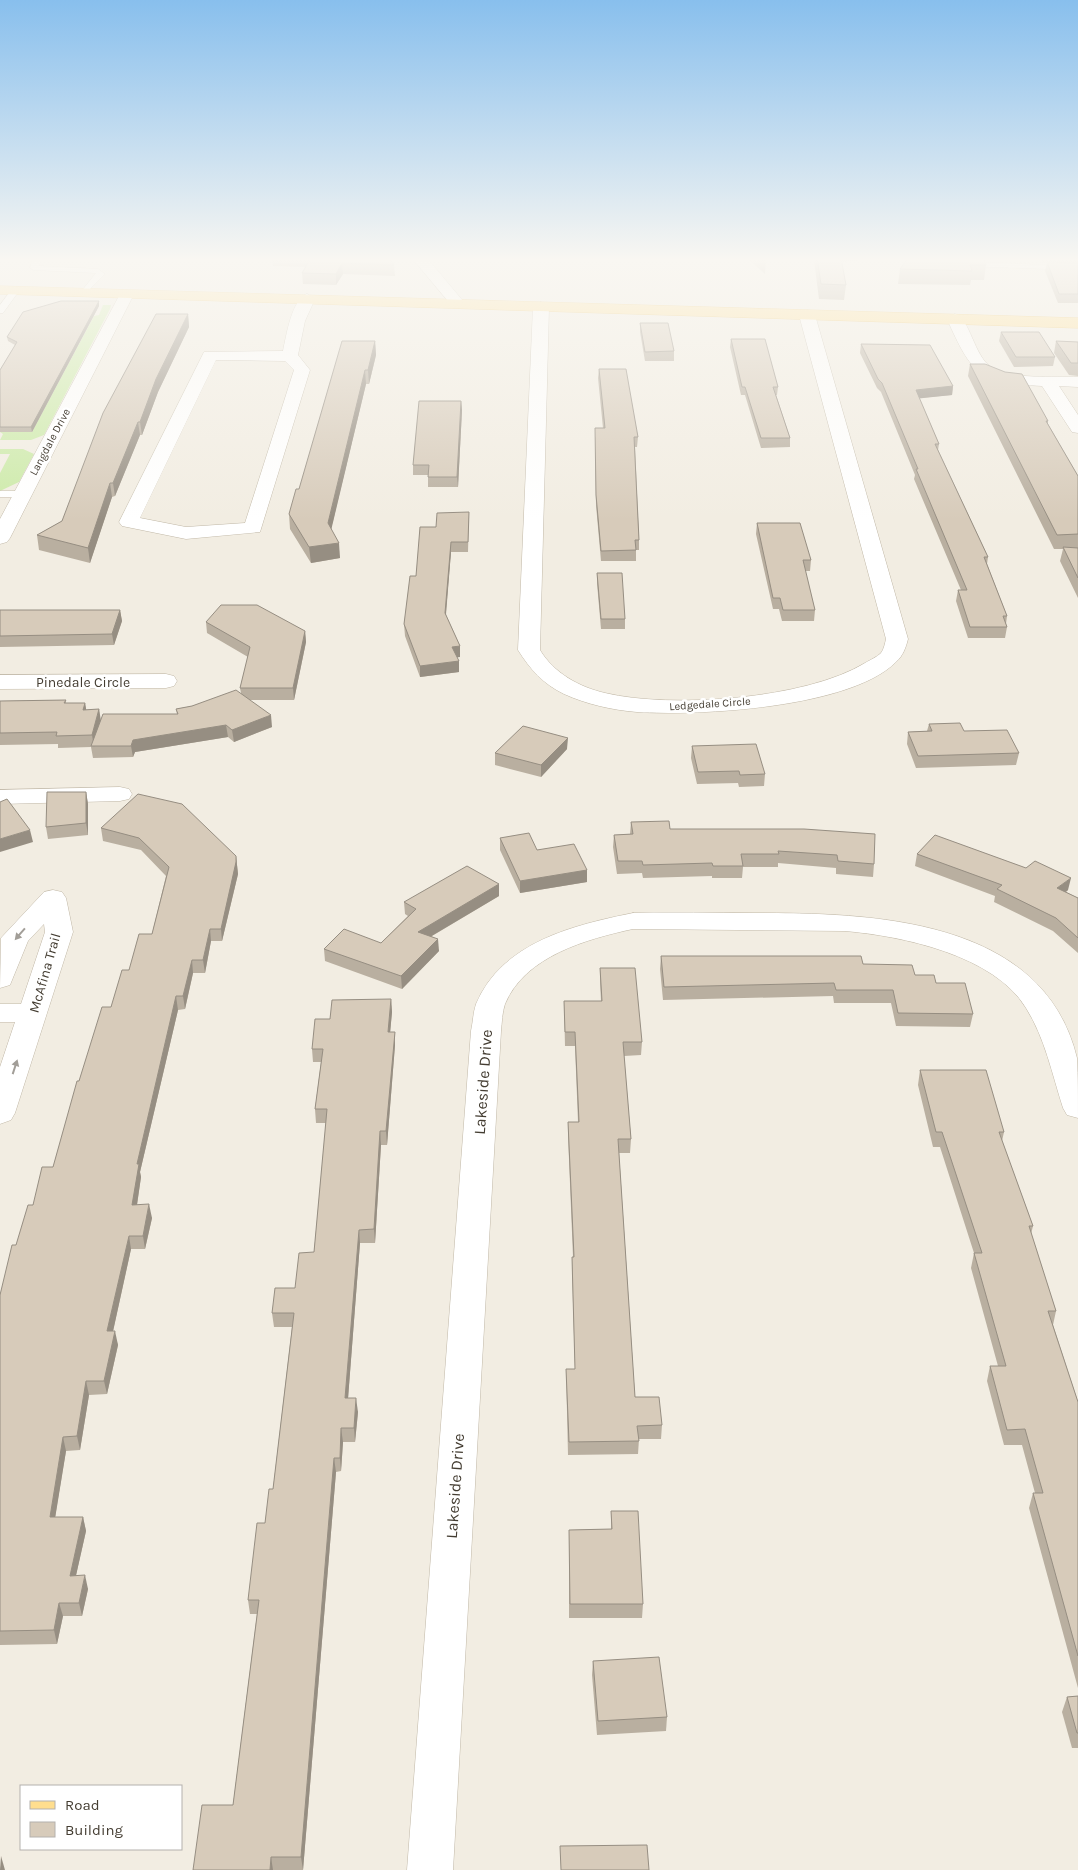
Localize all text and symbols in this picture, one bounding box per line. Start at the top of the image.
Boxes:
street label: Langdale Drive [27,406,73,478]
street label: Pinedale Circle [36,674,130,691]
street label: Ledgedale Circle [669,695,751,713]
one-way arrow [15,927,26,940]
street label: McAfina Trail [25,931,65,1015]
street label: Lakeside Drive [470,1029,496,1135]
one-way arrow [12,1060,20,1075]
street label: Lakeside Drive [442,1433,468,1539]
legend [20,1785,182,1850]
text: Road [65,1796,100,1814]
text: Building [65,1821,123,1839]

